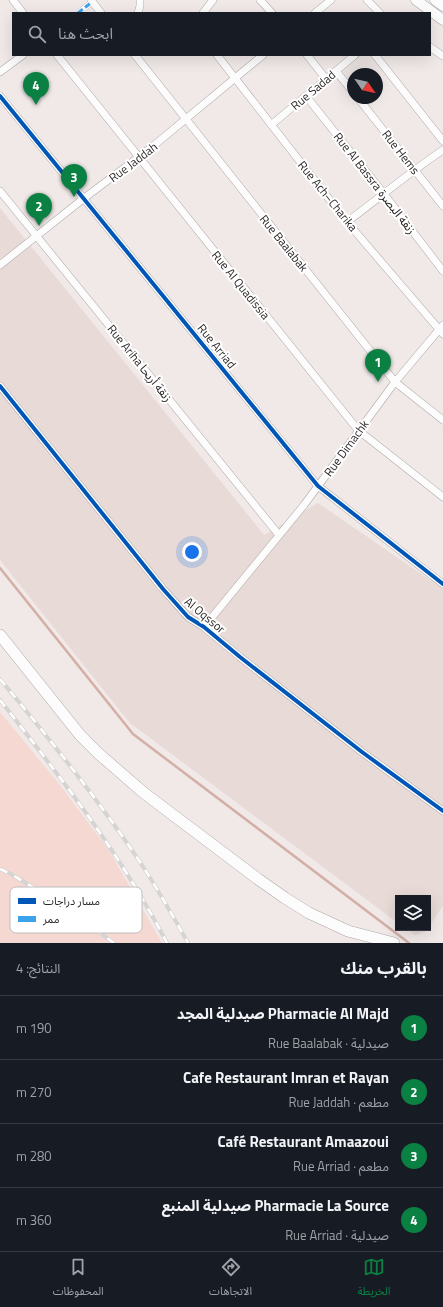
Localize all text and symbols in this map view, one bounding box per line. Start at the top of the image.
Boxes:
search box [12,12,431,56]
text: ابحث هنا [58,22,113,45]
icon: search [26,23,48,45]
street label: Rue Sadad [286,65,340,115]
north arrow [347,68,383,104]
pin: 4 [23,72,49,105]
street label: Rue Hems [377,126,425,179]
street label: Rue Al Bassra زنقة البصرة [329,128,421,238]
street label: Rue Jaddah [104,137,162,187]
street label: Rue Ach–Charika [293,157,363,235]
pin: 3 [61,164,87,197]
pin: 2 [26,193,52,226]
street label: Rue Baalabak [255,210,313,276]
street label: Rue Al Quadissia [207,246,275,324]
street label: Rue Arriad [193,319,241,373]
street label: Rue Ariha زنقة أريحا [103,320,177,406]
pin: 1 [365,349,391,382]
street label: Rue Dimachk [319,415,373,480]
your location [182,542,202,562]
street label: Al Oqssor [180,592,230,638]
legend [10,887,142,933]
text: مسار دراجات [43,893,100,909]
map controls [395,895,431,931]
button: layers [395,895,431,931]
text: ممر [42,911,60,927]
text: بالقرب منك [340,955,427,981]
text: النتائج: 4 [16,958,60,978]
text: Pharmacie Al Majd صيدلية المجد [177,1002,389,1025]
text: 190 m [16,1018,52,1038]
text: 1 [410,1018,418,1038]
text: صيدلية · Rue Baalabak [268,1033,389,1053]
text: Cafe Restaurant Imran et Rayan [183,1066,389,1089]
text: 270 m [16,1082,52,1102]
text: 2 [410,1082,418,1102]
text: مطعم · Rue Jaddah [288,1092,389,1112]
text: Café Restaurant Amaazoui [217,1130,389,1153]
text: 280 m [16,1146,52,1166]
text: 3 [410,1146,418,1166]
text: مطعم · Rue Arriad [293,1156,389,1176]
text: Pharmacie La Source صيدلية المنبع [162,1194,389,1217]
text: 360 m [16,1210,52,1230]
text: 4 [410,1210,418,1230]
text: صيدلية · Rue Arriad [285,1225,389,1245]
tab: المحفوظات [53,1256,104,1303]
tab: الاتجاهات [209,1256,252,1303]
tab: الخريطة [357,1256,390,1303]

